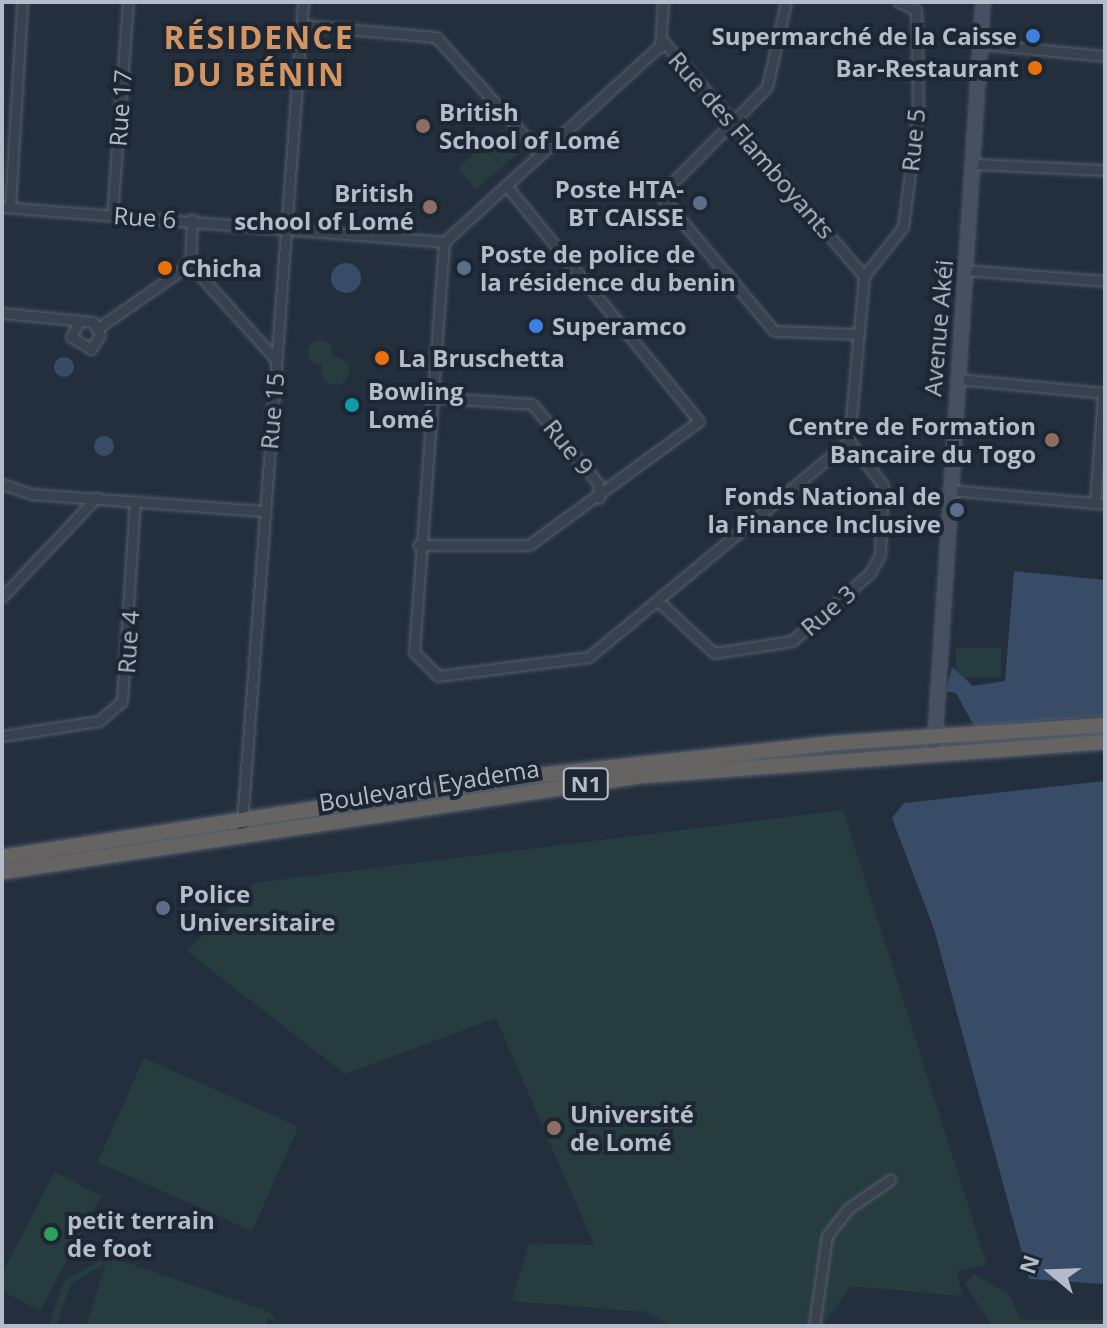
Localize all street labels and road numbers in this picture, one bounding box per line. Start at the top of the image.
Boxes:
street label: Rue des Flamboyants [663,46,841,244]
street label: Rue 17 [103,69,137,147]
street label: Rue 5 [895,107,931,173]
street label: Rue 6 [113,200,177,234]
street label: Avenue Akéi [918,258,958,398]
street label: Rue 15 [254,372,290,450]
street label: Rue 9 [538,413,600,481]
street label: Rue 3 [795,578,861,642]
street label: Rue 4 [111,610,145,674]
street label: Boulevard Eyadema [317,753,541,817]
road number: N1 [562,766,610,802]

